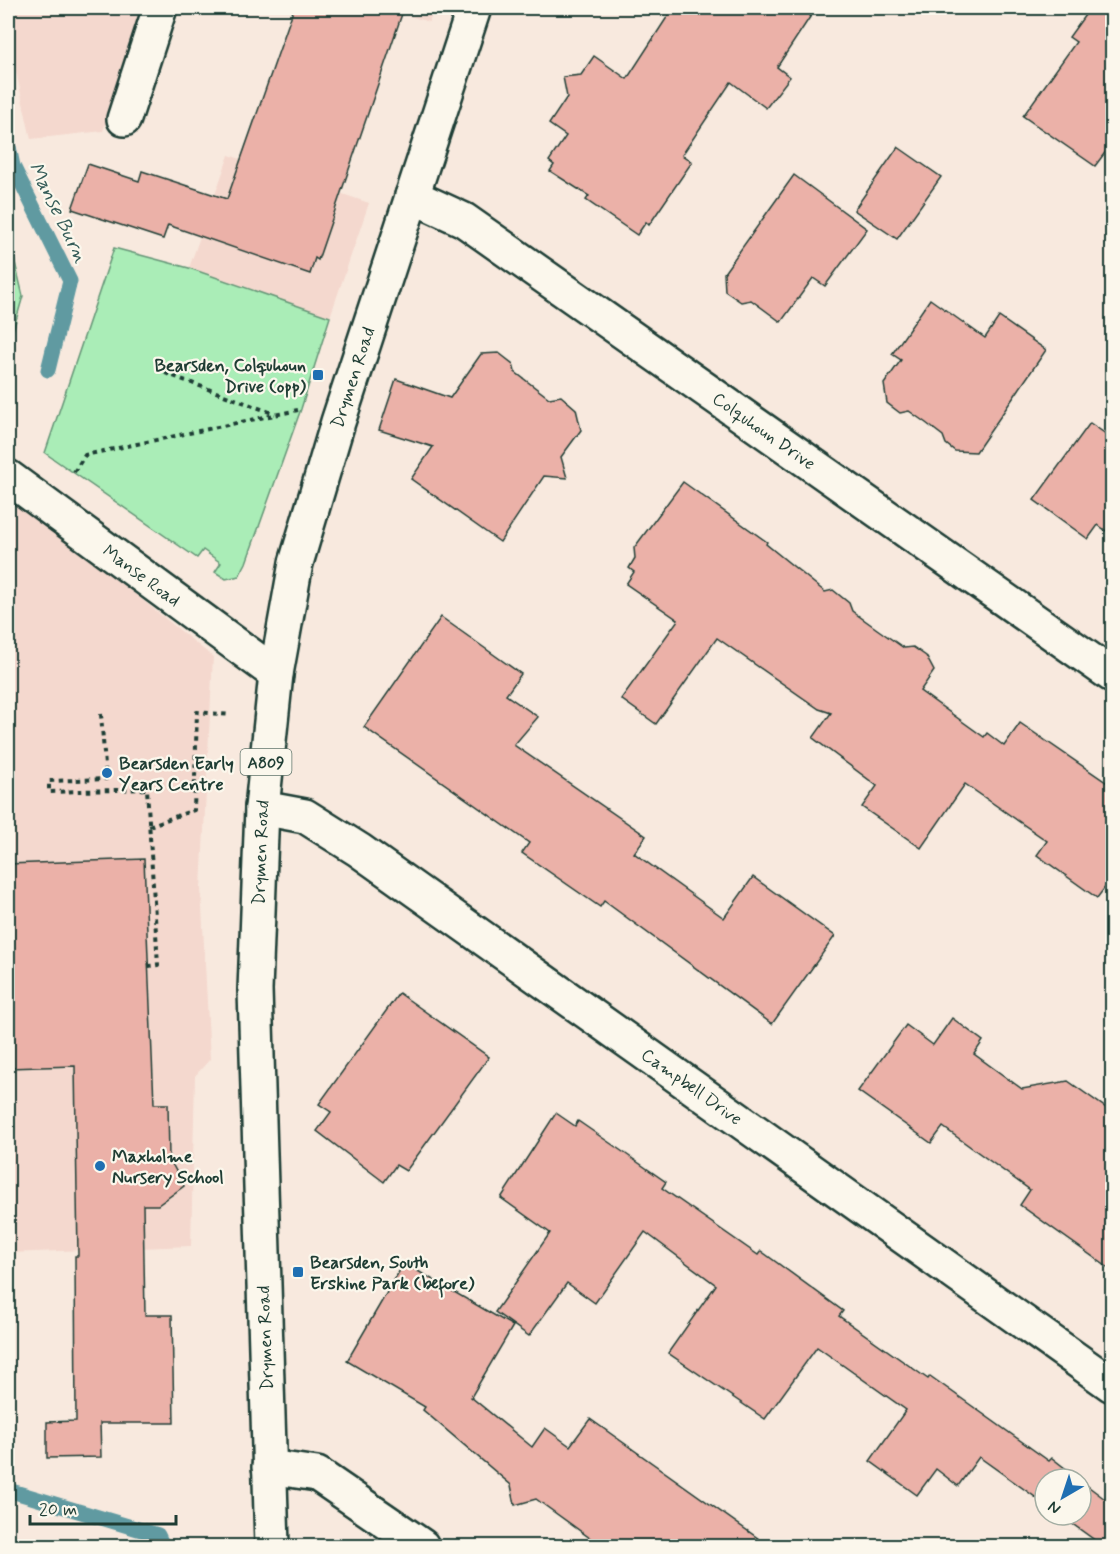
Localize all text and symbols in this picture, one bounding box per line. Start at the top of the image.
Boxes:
water label: Manse Burn [22,158,94,268]
street label: Drymen Road [326,324,381,431]
place label: Bearsden, Colquhoun Drive (opp) [154,354,307,399]
marker: Bearsden, Colquhoun Drive (opp) [311,368,325,382]
street label: Colquhoun Drive [707,387,820,476]
street label: Manse Road [97,539,185,613]
road number: A809 [240,749,292,775]
place label: Bearsden Early Years Centre [119,752,234,797]
marker: Bearsden Early Years Centre [100,766,114,780]
street label: Drymen Road [247,799,276,905]
street label: Campbell Drive [636,1043,747,1132]
place label: Maxholme Nursery School [112,1145,224,1190]
marker: Maxholme Nursery School [93,1159,107,1173]
place label: Bearsden, South Erskine Park (before) [310,1251,475,1298]
marker: Bearsden, South Erskine Park (before) [291,1265,305,1279]
street label: Drymen Road [252,1285,280,1391]
north arrow [1033,1467,1093,1527]
scale bar [30,1488,176,1526]
text: N [1044,1496,1065,1519]
text: 20 m [39,1498,77,1522]

